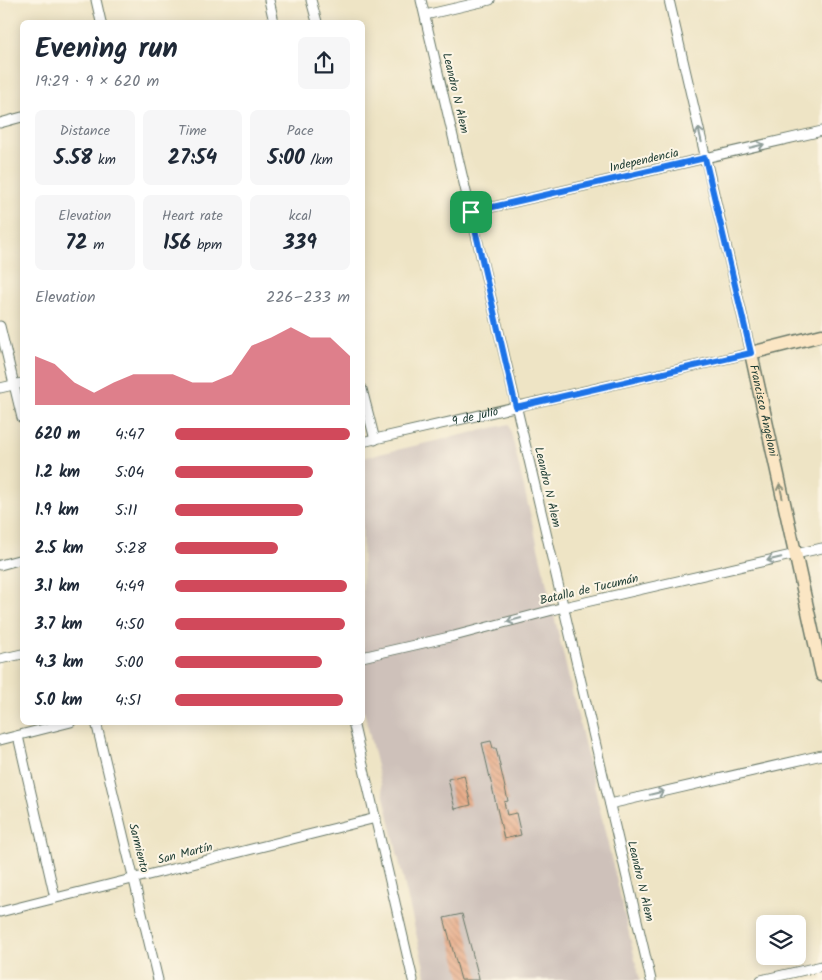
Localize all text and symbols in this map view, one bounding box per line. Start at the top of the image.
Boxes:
text: Evening run [35,27,178,72]
button: share [298,37,350,89]
street label: Leandro N Alem [437,51,474,136]
text: 19:29 · 9 × 620 m [35,69,159,94]
text: Distance [60,120,110,142]
text: Time [178,120,207,142]
text: Pace [287,120,314,142]
one-way arrow [695,128,704,144]
one-way arrow [749,141,765,150]
text: 5.58 [54,142,92,175]
text: 27:54 [168,142,217,175]
text: 5:00 [267,142,305,175]
street label: Independencia [608,143,681,178]
text: km [92,149,116,171]
text: /km [305,149,333,171]
pin [450,191,492,233]
icon: arrive [457,198,485,226]
text: Elevation [58,205,111,227]
text: Heart rate [162,205,223,227]
text: kcal [289,205,312,227]
text: 72 [65,227,88,260]
text: 156 [163,227,191,260]
text: 339 [283,227,317,260]
text: m [88,234,104,256]
text: bpm [191,234,222,256]
text: Elevation [35,285,96,310]
text: 226–233 m [266,285,350,310]
street label: Francisco Angeloni [744,363,783,459]
street label: 9 de julio [450,402,500,431]
text: 620 m [35,422,80,447]
text: 4:47 [115,422,144,447]
street label: Leandro N Alem [529,445,566,530]
text: 1.2 km [35,460,80,485]
text: 5:04 [115,460,144,485]
one-way arrow [776,484,785,500]
text: 1.9 km [35,498,79,523]
text: 5:11 [115,498,138,523]
text: 2.5 km [35,536,83,561]
text: 5:28 [115,536,146,561]
one-way arrow [767,555,783,564]
street label: Batalla de Tucumán [538,569,640,610]
text: 3.1 km [35,574,80,599]
text: 4:49 [115,574,144,599]
text: 3.7 km [35,612,82,637]
text: 4:50 [115,612,144,637]
one-way arrow [507,616,523,625]
text: 4.3 km [35,650,83,675]
text: 5:00 [115,650,144,675]
text: 5.0 km [35,688,82,713]
text: 4:51 [115,688,141,713]
one-way arrow [649,788,665,797]
street label: Sarmiento [123,821,154,875]
street label: San Martín [156,837,215,869]
street label: Leandro N Alem [622,839,659,924]
map controls [756,915,806,965]
button: layers [756,915,806,965]

